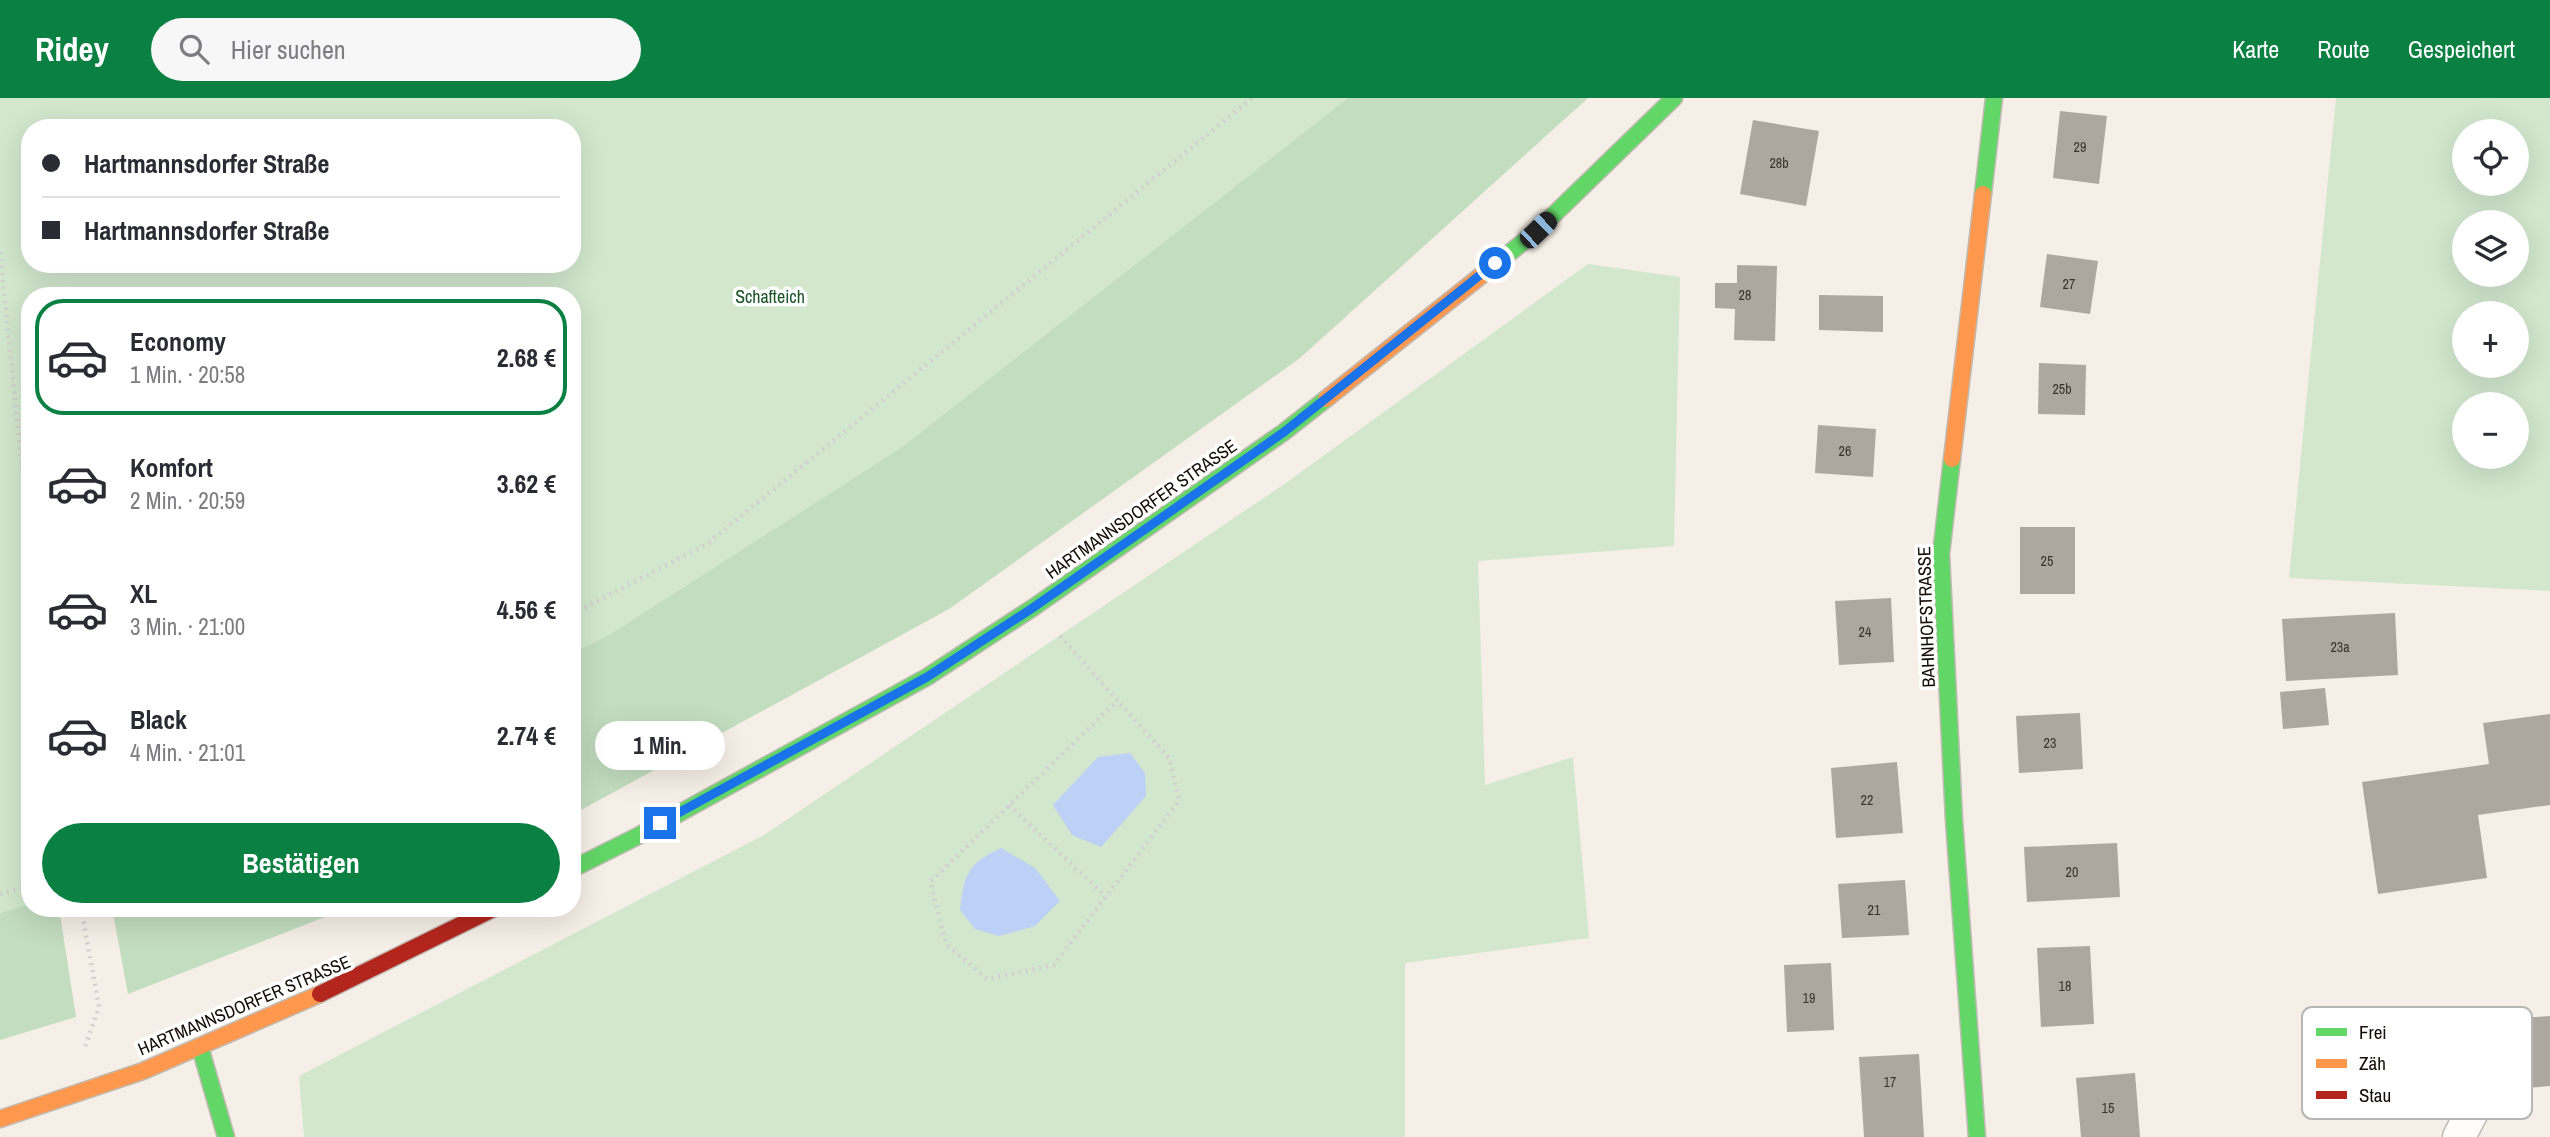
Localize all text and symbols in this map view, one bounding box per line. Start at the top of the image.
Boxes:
search box [151,18,641,81]
text: Ridey [35,27,109,71]
icon: search [175,30,213,68]
text: Hier suchen [231,32,346,67]
text: Karte [2232,33,2279,65]
text: Route [2317,33,2370,65]
text: Gespeichert [2408,33,2515,65]
map controls [2452,119,2529,469]
button: locate [2452,119,2529,196]
house number: 29 [2074,138,2086,156]
text: Hartmannsdorfer Straße [84,146,329,181]
house number: 28b [1769,154,1789,172]
car [1516,208,1561,252]
button: layers [2452,210,2529,287]
text: Hartmannsdorfer Straße [84,213,329,248]
route start [1479,247,1511,279]
house number: 27 [2063,275,2075,293]
park label: Schafteich [735,284,805,309]
house number: 28 [1739,286,1751,304]
button: + [2452,301,2529,378]
text: Economy [130,324,226,359]
icon: car [46,326,109,389]
text: 2.68 € [497,340,556,375]
text: 1 Min. · 20:58 [130,359,245,390]
house number: 25b [2052,380,2072,398]
button: − [2452,392,2529,469]
street label: HARTMANNSDORFER STRASSE [1040,433,1242,585]
house number: 26 [1839,442,1851,460]
text: Komfort [130,450,213,485]
icon: car [46,452,109,515]
text: 3.62 € [497,466,556,501]
text: 2 Min. · 20:59 [130,485,245,516]
street label: BAHNHOFSTRASSE [1911,546,1941,688]
house number: 25 [2041,552,2053,570]
text: XL [130,576,157,611]
icon: car [46,578,109,641]
text: 4.56 € [497,592,556,627]
text: 3 Min. · 21:00 [130,611,245,642]
house number: 24 [1859,623,1872,641]
house number: 23a [2330,638,2350,656]
text: Black [130,702,187,737]
icon: car [46,704,109,767]
text: 2.74 € [497,718,556,753]
callout: 1 Min. [595,722,725,770]
text: 1 Min. [633,730,687,761]
house number: 23 [2044,734,2056,752]
text: 4 Min. · 21:01 [130,737,245,768]
house number: 22 [1861,791,1873,809]
route end [644,807,676,839]
button: Bestätigen [42,823,560,903]
house number: 20 [2066,863,2078,881]
house number: 21 [1868,901,1881,919]
street label: HARTMANNSDORFER STRASSE [134,949,354,1061]
house number: 18 [2059,977,2071,995]
house number: 19 [1803,989,1815,1007]
legend [2302,1007,2532,1119]
text: Frei [2359,1019,2387,1045]
text: Zäh [2359,1050,2386,1076]
house number: 17 [1884,1073,1896,1091]
text: Stau [2359,1082,2391,1108]
house number: 15 [2102,1099,2114,1117]

